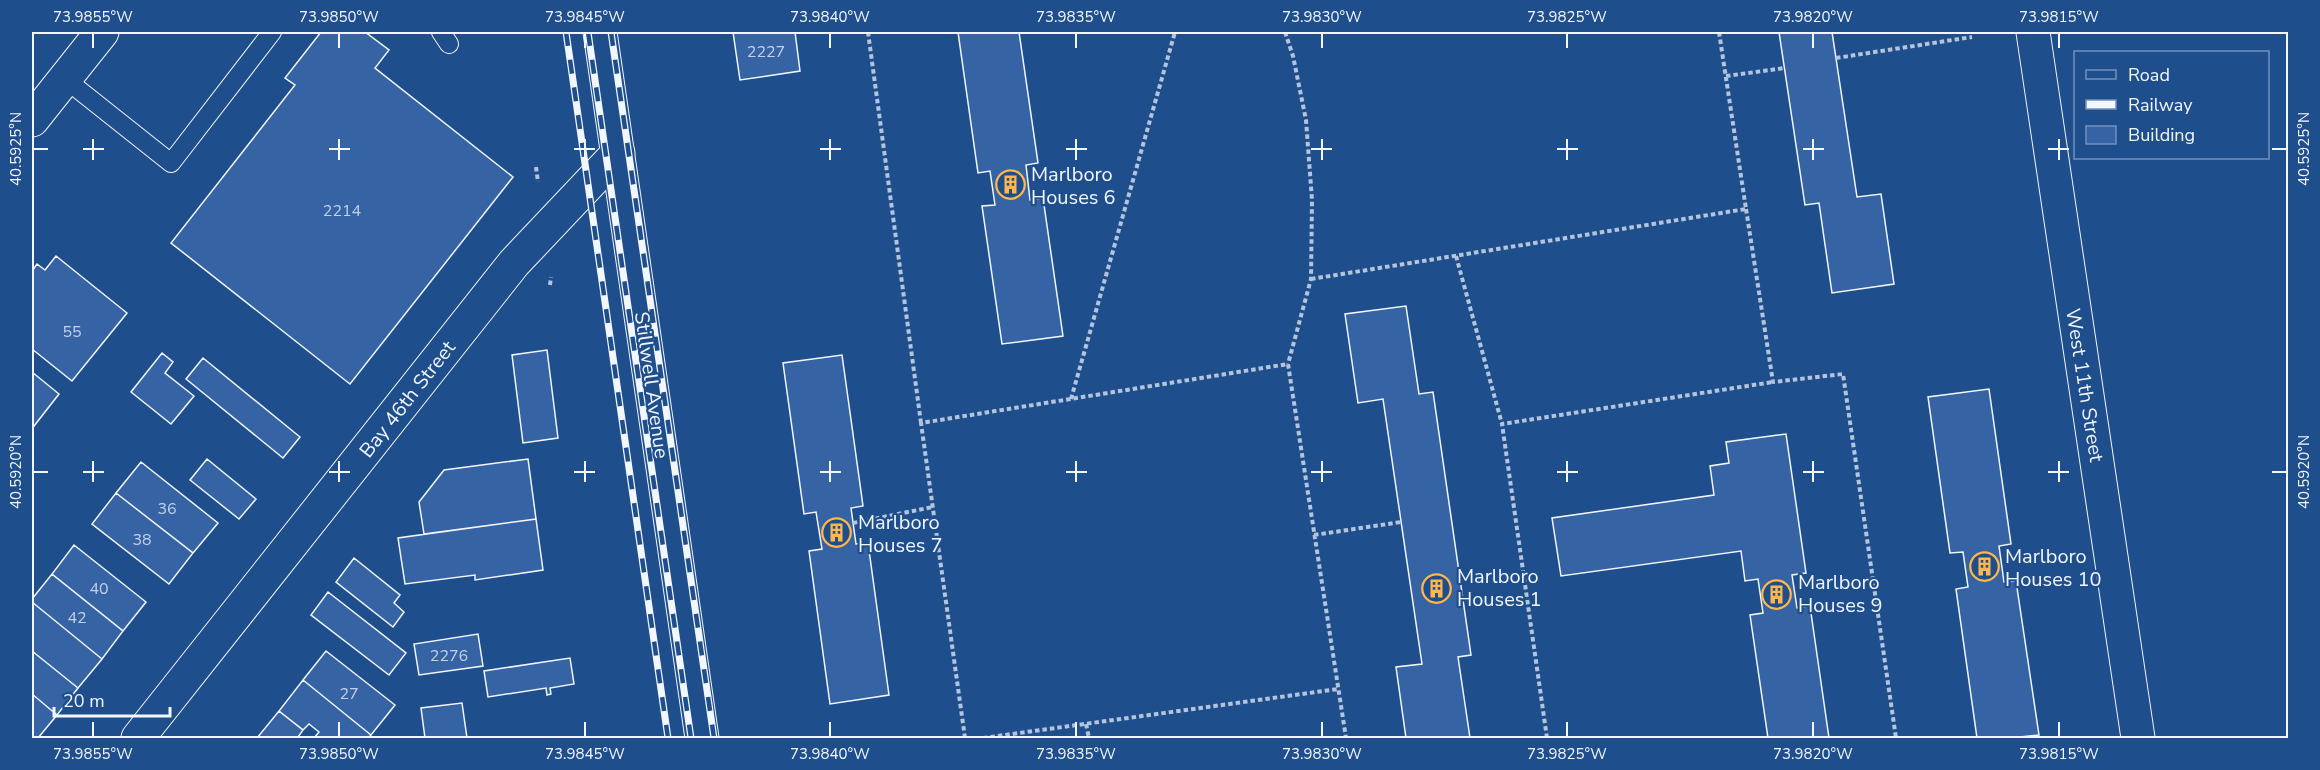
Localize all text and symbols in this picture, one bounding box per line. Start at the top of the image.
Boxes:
text: 73.9855°W [53,7,133,27]
text: 73.9850°W [299,7,379,27]
text: 73.9845°W [545,7,625,27]
text: 73.9840°W [790,7,870,27]
text: 73.9835°W [1036,7,1116,27]
text: 73.9830°W [1282,7,1362,27]
text: 73.9825°W [1527,7,1607,27]
text: 73.9820°W [1773,7,1853,27]
text: 73.9815°W [2019,7,2099,27]
house number: 2227 [747,41,785,63]
legend [2074,51,2269,159]
text: Road [2128,63,2170,87]
text: Railway [2128,93,2193,117]
text: 40.5925°N [6,112,26,186]
text: 40.5925°N [2294,112,2314,186]
text: Building [2128,123,2195,147]
place label: Marlboro Houses 6 [1031,161,1116,211]
building icon: Marlboro Houses 6 [994,169,1026,201]
house number: 2214 [323,200,362,222]
street label: West 11th Street [2059,306,2110,465]
street label: Stillwell Avenue [628,310,675,460]
house number: 55 [62,321,82,343]
street label: Bay 46th Street [353,334,462,463]
text: 40.5920°N [6,435,26,509]
text: 40.5920°N [2294,435,2314,509]
house number: 36 [157,498,177,520]
place label: Marlboro Houses 7 [858,509,943,559]
building icon: Marlboro Houses 7 [821,517,853,549]
house number: 38 [132,529,152,551]
place label: Marlboro Houses 10 [2005,543,2102,593]
building icon: Marlboro Houses 10 [1968,551,2000,583]
place label: Marlboro Houses 1 [1457,563,1542,613]
place label: Marlboro Houses 9 [1798,569,1883,619]
building icon: Marlboro Houses 1 [1420,572,1452,604]
house number: 40 [89,578,109,600]
building icon: Marlboro Houses 9 [1761,578,1793,610]
house number: 42 [67,607,87,629]
house number: 2276 [430,645,468,667]
scale bar [54,680,170,718]
house number: 27 [339,683,359,705]
text: 20 m [63,689,105,713]
text: 73.9855°W [53,744,133,764]
text: 73.9850°W [299,744,379,764]
text: 73.9845°W [545,744,625,764]
text: 73.9840°W [790,744,870,764]
text: 73.9835°W [1036,744,1116,764]
text: 73.9830°W [1282,744,1362,764]
text: 73.9825°W [1527,744,1607,764]
text: 73.9820°W [1773,744,1853,764]
text: 73.9815°W [2019,744,2099,764]

